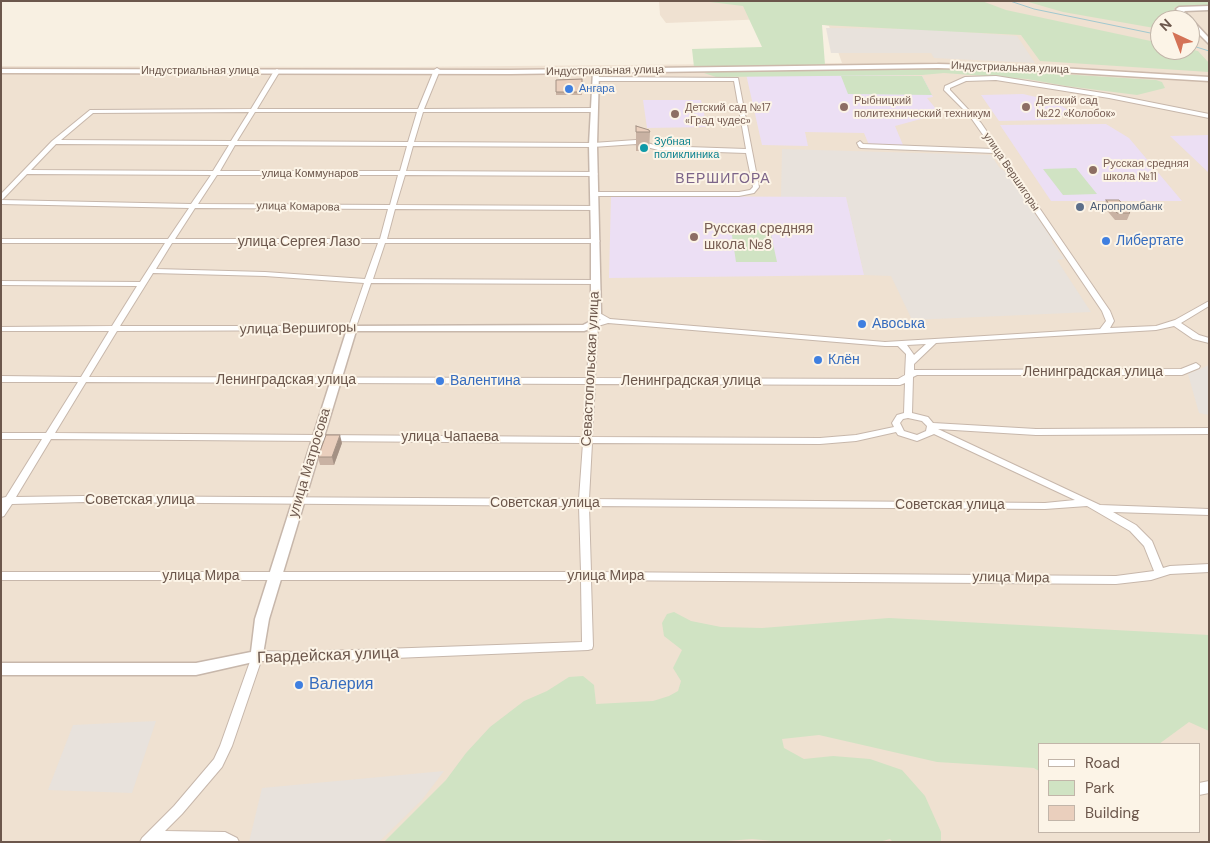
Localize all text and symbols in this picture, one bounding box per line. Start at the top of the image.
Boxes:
north arrow [1150,10,1200,60]
text: N [1156,15,1175,35]
street label: Индустриальная улица [951,59,1069,77]
street label: Индустриальная улица [546,63,664,79]
street label: Индустриальная улица [141,64,259,78]
place label: Ангара [579,82,615,96]
marker: Ангара [563,83,575,95]
place label: Рыбницкий политехнический техникум [854,94,991,120]
place label: Детский сад №22 «Колобок» [1036,94,1116,120]
place label: Детский сад №17 «Град чудес» [685,101,771,127]
marker: Рыбницкий политехнический техникум [838,101,850,113]
marker: Детский сад №22 «Колобок» [1020,101,1032,113]
marker: Детский сад №17 «Град чудес» [669,108,681,120]
street label: улица Вершигоры [980,130,1042,214]
place label: Зубная поликлиника [654,135,719,161]
marker: Зубная поликлиника [638,142,650,154]
place label: Русская средняя школа №11 [1103,157,1189,183]
marker: Русская средняя школа №11 [1087,164,1099,176]
street label: улица Коммунаров [262,167,358,181]
district label: ВЕРШИГОРА [674,171,772,187]
street label: улица Комарова [256,200,340,214]
place label: Агропромбанк [1090,200,1162,214]
marker: Агропромбанк [1074,201,1086,213]
place label: Русская средняя школа №8 [704,221,813,253]
marker: Русская средняя школа №8 [688,231,700,243]
place label: Либертате [1116,233,1184,249]
street label: улица Сергея Лазо [238,234,360,250]
marker: Либертате [1100,235,1112,247]
street label: Севастопольская улица [579,291,603,447]
place label: Авоська [872,316,925,332]
marker: Авоська [856,318,868,330]
street label: улица Вершигоры [240,320,356,338]
place label: Клён [828,352,860,368]
marker: Клён [812,354,824,366]
street label: Ленинградская улица [1023,364,1163,380]
street label: Ленинградская улица [216,372,356,388]
place label: Валентина [450,373,521,389]
street label: Ленинградская улица [621,373,761,389]
marker: Валентина [434,375,446,387]
street label: улица Матросова [285,406,335,520]
street label: улица Чапаева [401,429,499,445]
street label: Советская улица [85,492,195,508]
street label: Советская улица [490,495,600,511]
street label: Советская улица [895,497,1005,513]
street label: улица Мира [162,568,240,584]
street label: улица Мира [567,568,645,584]
street label: улица Мира [972,569,1050,587]
street label: Гвардейская улица [257,644,399,668]
place label: Валерия [309,675,373,695]
marker: Валерия [293,679,305,691]
legend [1038,743,1200,833]
text: Road [1085,753,1120,773]
text: Park [1085,778,1115,798]
text: Building [1085,803,1140,823]

